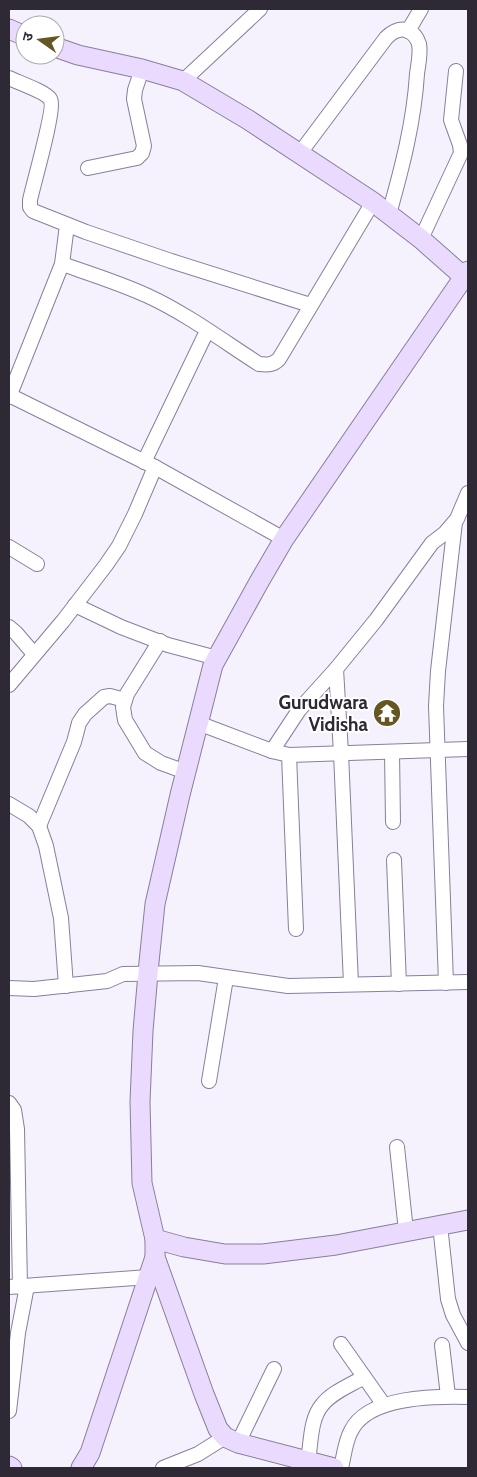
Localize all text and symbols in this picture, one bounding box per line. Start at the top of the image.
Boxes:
north arrow [15,15,65,65]
text: उ [18,30,37,43]
place label: Gurudwara Vidisha [279,691,369,736]
temple icon: Gurudwara Vidisha [372,698,402,728]

